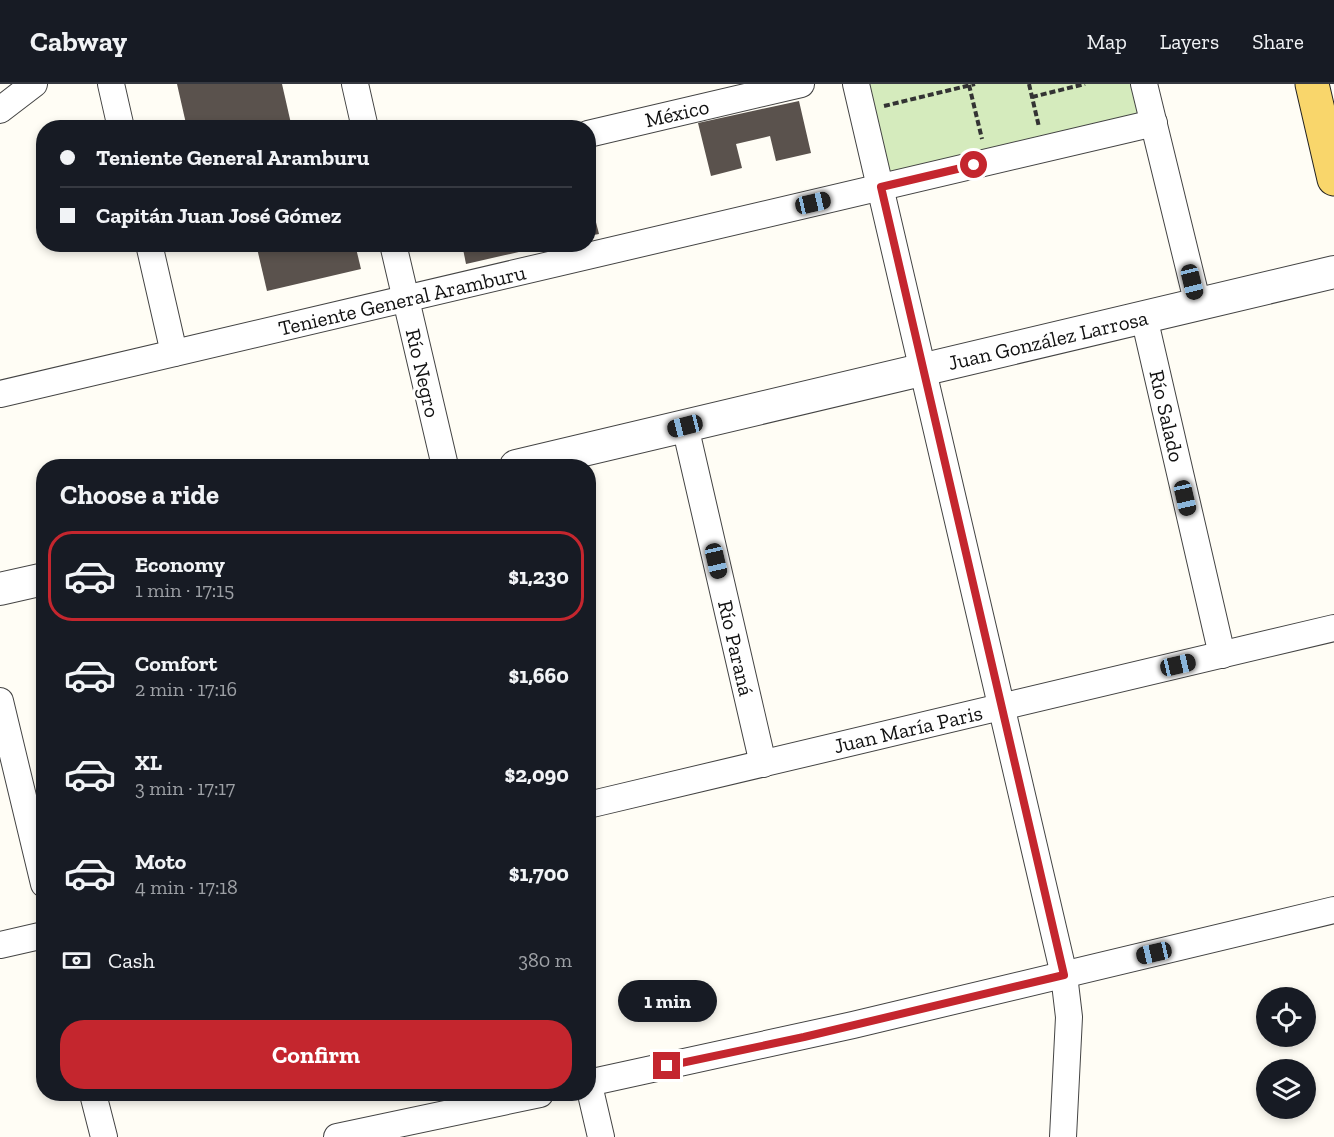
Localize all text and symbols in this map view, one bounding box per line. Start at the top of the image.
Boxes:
text: Cabway [30,25,127,58]
text: Map [1087,29,1127,54]
text: Layers [1160,29,1219,54]
text: Share [1252,29,1304,54]
street label: México [643,94,711,132]
text: Teniente General Aramburu [96,144,369,171]
route start [960,151,987,178]
car [793,190,833,216]
text: Capitán Juan José Gómez [96,202,341,229]
street label: Teniente General Aramburu [276,259,528,341]
car [1179,262,1205,302]
street label: Juan González Larrosa [946,305,1150,375]
street label: Río Negro [401,326,445,420]
street label: Río Salado [1144,368,1190,464]
car [665,413,705,439]
car [1172,478,1198,518]
text: Choose a ride [60,479,219,511]
car [703,541,729,581]
icon: car [63,549,117,603]
text: Economy [135,551,225,578]
text: $1,230 [508,563,569,590]
text: 1 min · 17:15 [135,578,234,602]
street label: Río Paraná [713,598,759,698]
icon: car [63,648,117,702]
text: Comfort [135,650,217,677]
car [1158,652,1198,678]
text: $1,660 [508,662,569,689]
text: 2 min · 17:16 [135,677,237,701]
street label: Juan María Paris [831,700,985,758]
icon: car [63,747,117,801]
text: XL [135,749,162,776]
text: $2,090 [504,761,569,788]
text: 3 min · 17:17 [135,776,235,800]
icon: car [63,846,117,900]
text: Moto [135,848,186,875]
text: $1,700 [509,860,569,887]
text: 4 min · 17:18 [135,875,238,899]
car [1134,940,1174,966]
icon: cash [60,944,93,977]
text: Cash [108,947,155,974]
text: 380 m [518,948,572,972]
callout: 1 min [618,979,716,1021]
map controls [1256,987,1316,1119]
button: locate [1256,987,1316,1047]
text: 1 min [644,989,691,1013]
button: Confirm [60,1020,572,1089]
route end [653,1052,680,1079]
button: layers [1256,1059,1316,1119]

